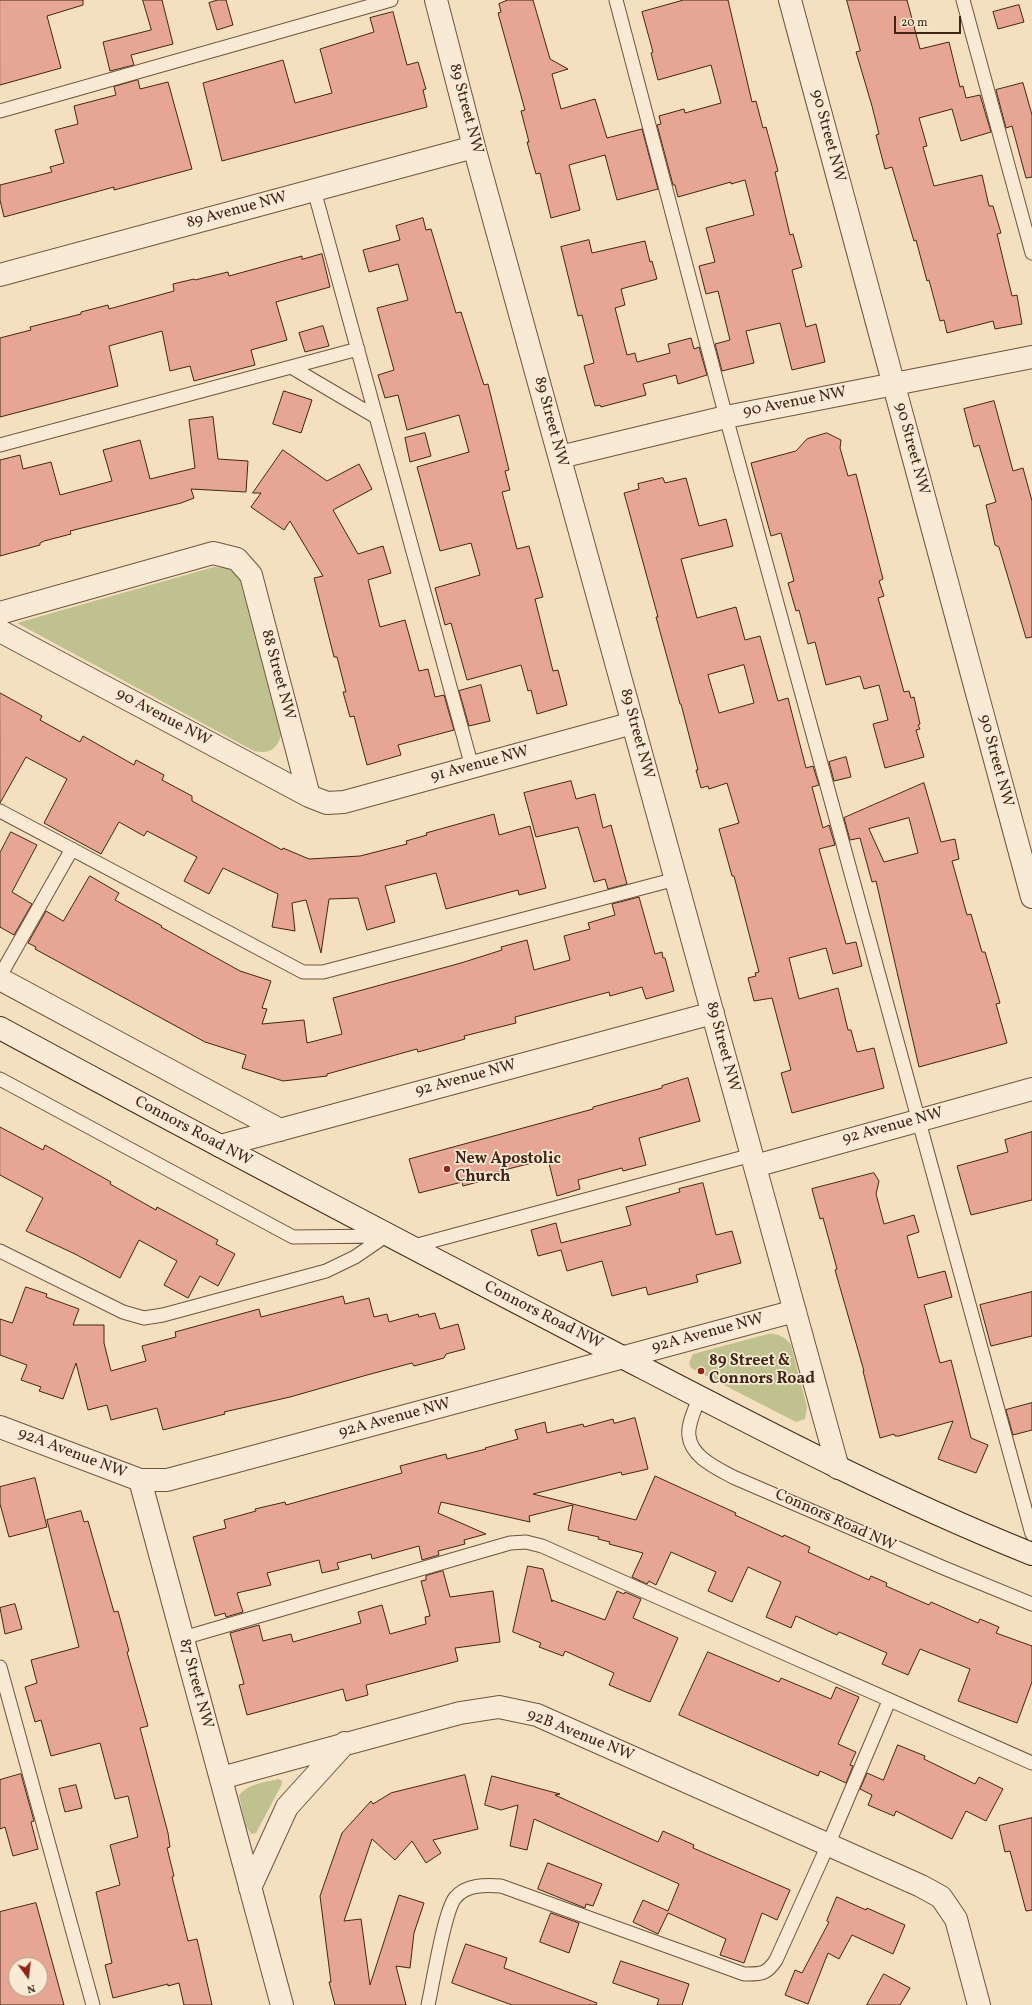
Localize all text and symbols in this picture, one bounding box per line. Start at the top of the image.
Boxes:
scale bar [896,8,963,34]
text: 20 m [901,15,928,31]
street label: 89 Street NW [444,62,486,156]
street label: 90 Street NW [805,88,849,184]
street label: 89 Avenue NW [185,188,289,234]
street label: 89 Street NW [529,375,571,469]
street label: 90 Avenue NW [742,384,848,422]
street label: 90 Street NW [889,401,933,497]
street label: 88 Street NW [256,628,298,722]
street label: 90 Avenue NW [112,685,214,751]
street label: 89 Street NW [615,687,657,781]
street label: 90 Street NW [973,713,1017,809]
street label: 91 Avenue NW [429,743,531,787]
street label: 89 Street NW [701,1000,743,1094]
street label: 92 Avenue NW [414,1056,518,1102]
street label: Connors Road NW [131,1093,255,1171]
street label: 92 Avenue NW [841,1104,945,1150]
place label: New Apostolic Church [455,1150,561,1188]
marker: New Apostolic Church [442,1164,452,1174]
street label: Connors Road NW [480,1278,606,1354]
street label: 92A Avenue NW [650,1310,766,1358]
place label: 89 Street & Connors Road [709,1352,815,1390]
marker: 89 Street & Connors Road [696,1366,706,1376]
street label: 92A Avenue NW [337,1395,453,1443]
street label: 92A Avenue NW [15,1424,129,1484]
street label: Connors Road NW [771,1486,899,1556]
street label: 87 Street NW [174,1637,216,1731]
street label: 92B Avenue NW [524,1706,636,1766]
north arrow [8,1957,48,1997]
text: N [25,1980,37,1996]

